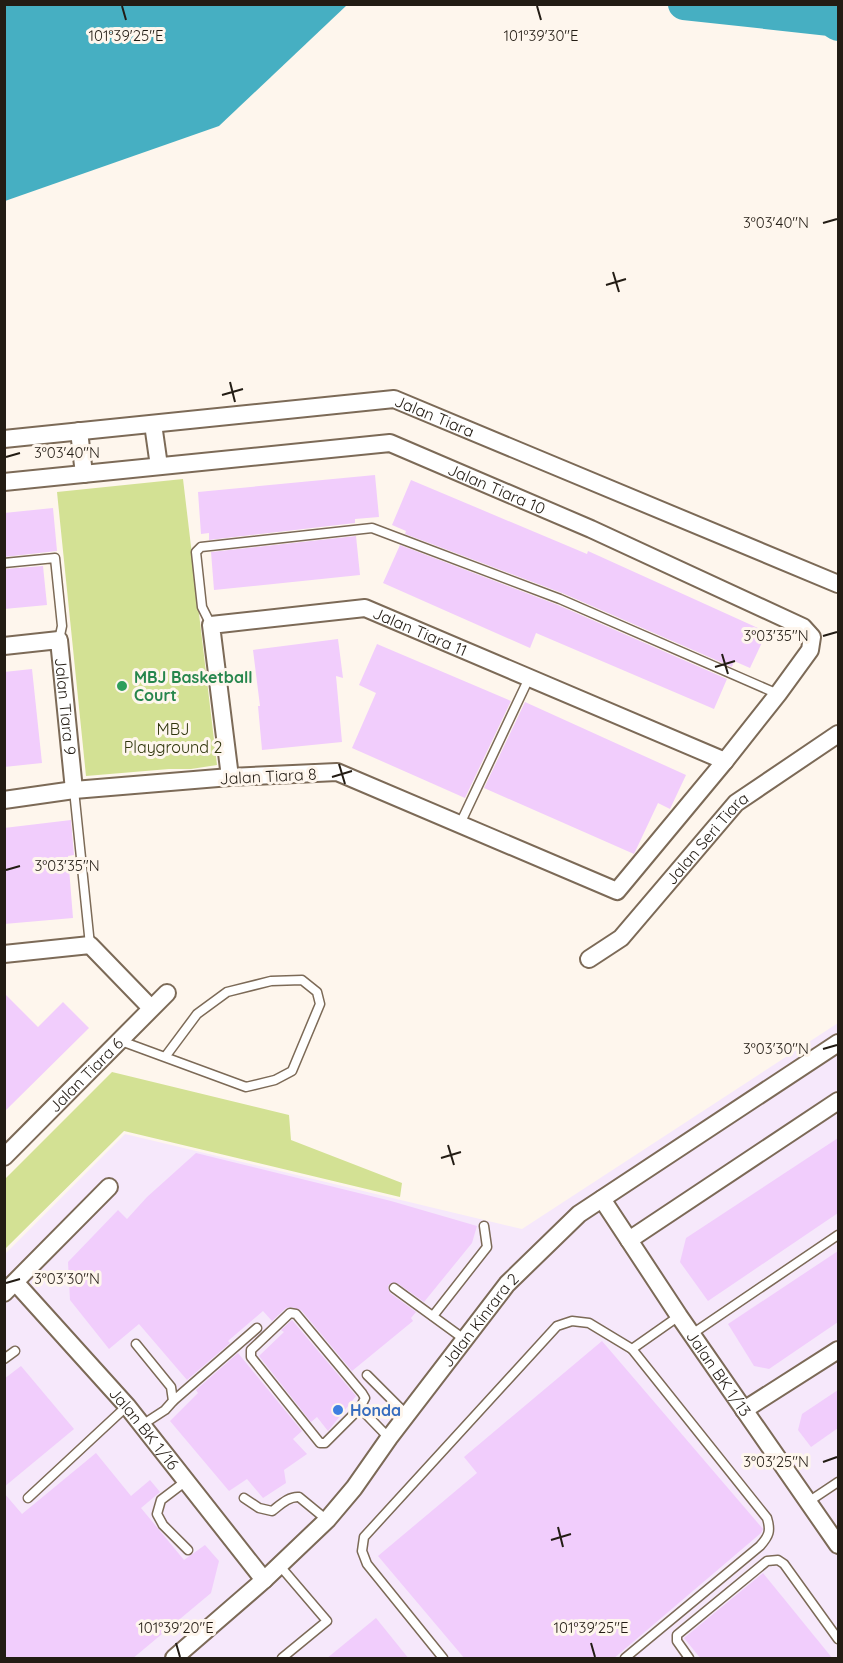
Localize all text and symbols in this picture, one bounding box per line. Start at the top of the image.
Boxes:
text: 101°39'25"E [89,26,163,45]
text: 101°39'30"E [503,26,579,45]
text: 3°03'40"N [743,213,809,232]
street label: Jalan Tiara [392,390,477,441]
text: 3°03'40"N [34,443,100,462]
street label: Jalan Tiara 10 [445,459,549,518]
street label: Jalan Tiara 11 [370,603,470,660]
text: 3°03'35"N [743,626,809,645]
street label: Jalan Tiara 9 [51,657,80,756]
place label: MBJ Basketball Court [134,667,253,705]
marker: MBJ Basketball Court [115,679,129,693]
park label: MBJ Playground 2 [124,719,222,757]
street label: Jalan Tiara 8 [219,763,317,789]
street label: Jalan Seri Tiara [661,788,752,889]
text: 3°03'35"N [34,856,100,875]
street label: Jalan Tiara 6 [44,1033,127,1116]
text: 3°03'30"N [743,1039,809,1058]
street label: Jalan Kinrara 2 [437,1268,523,1371]
text: 3°03'30"N [34,1269,100,1288]
street label: Jalan BK 1/13 [682,1327,756,1420]
street label: Jalan BK 1/16 [105,1383,184,1474]
place label: Honda [350,1400,401,1420]
marker: Honda [331,1403,345,1417]
text: 3°03'25"N [743,1452,809,1471]
text: 101°39'20"E [138,1618,214,1637]
text: 101°39'25"E [554,1618,628,1637]

